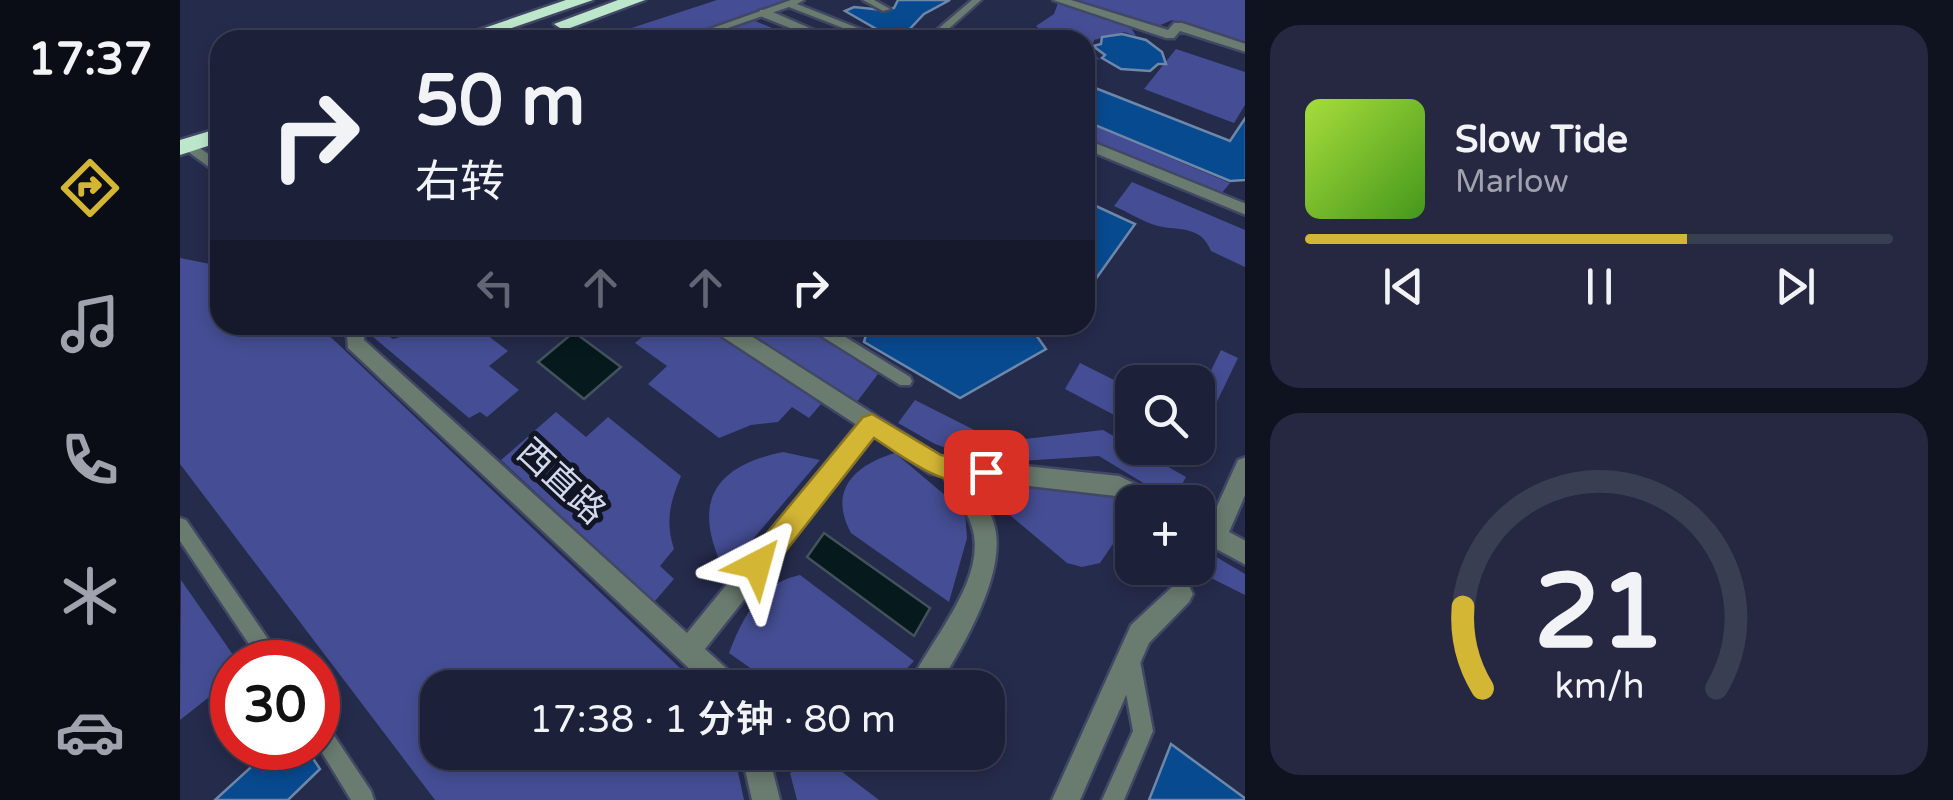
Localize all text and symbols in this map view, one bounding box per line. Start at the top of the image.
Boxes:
text: 17:37 [28,33,152,87]
text: 50 m [415,60,585,144]
icon: right [250,70,380,200]
text: Slow Tide [1455,117,1628,163]
icon: directions [55,153,125,223]
text: 右转 [415,156,505,210]
text: Marlow [1455,163,1569,201]
icon: previous [1376,259,1431,314]
icon: pause [1572,259,1627,314]
icon: next [1768,259,1823,314]
icon: left [468,260,523,315]
icon: ahead [573,260,628,315]
icon: ahead [678,260,733,315]
icon: right [783,260,838,315]
icon: music [55,289,125,359]
map controls [1115,365,1215,585]
button: search [1115,365,1215,465]
icon: phone [55,425,125,495]
pin [944,430,1029,515]
street label: 西直路 [508,431,614,533]
icon: arrive [959,445,1014,500]
button: + [1115,485,1215,585]
position arrow [705,513,809,617]
text: 21 [1534,551,1664,676]
icon: climate [55,561,125,631]
speed limit sign: 30 [210,640,340,770]
text: km/h [1554,665,1644,708]
icon: car [55,697,125,767]
text: 17:38 · 1 分钟 · 80 m [529,697,896,743]

